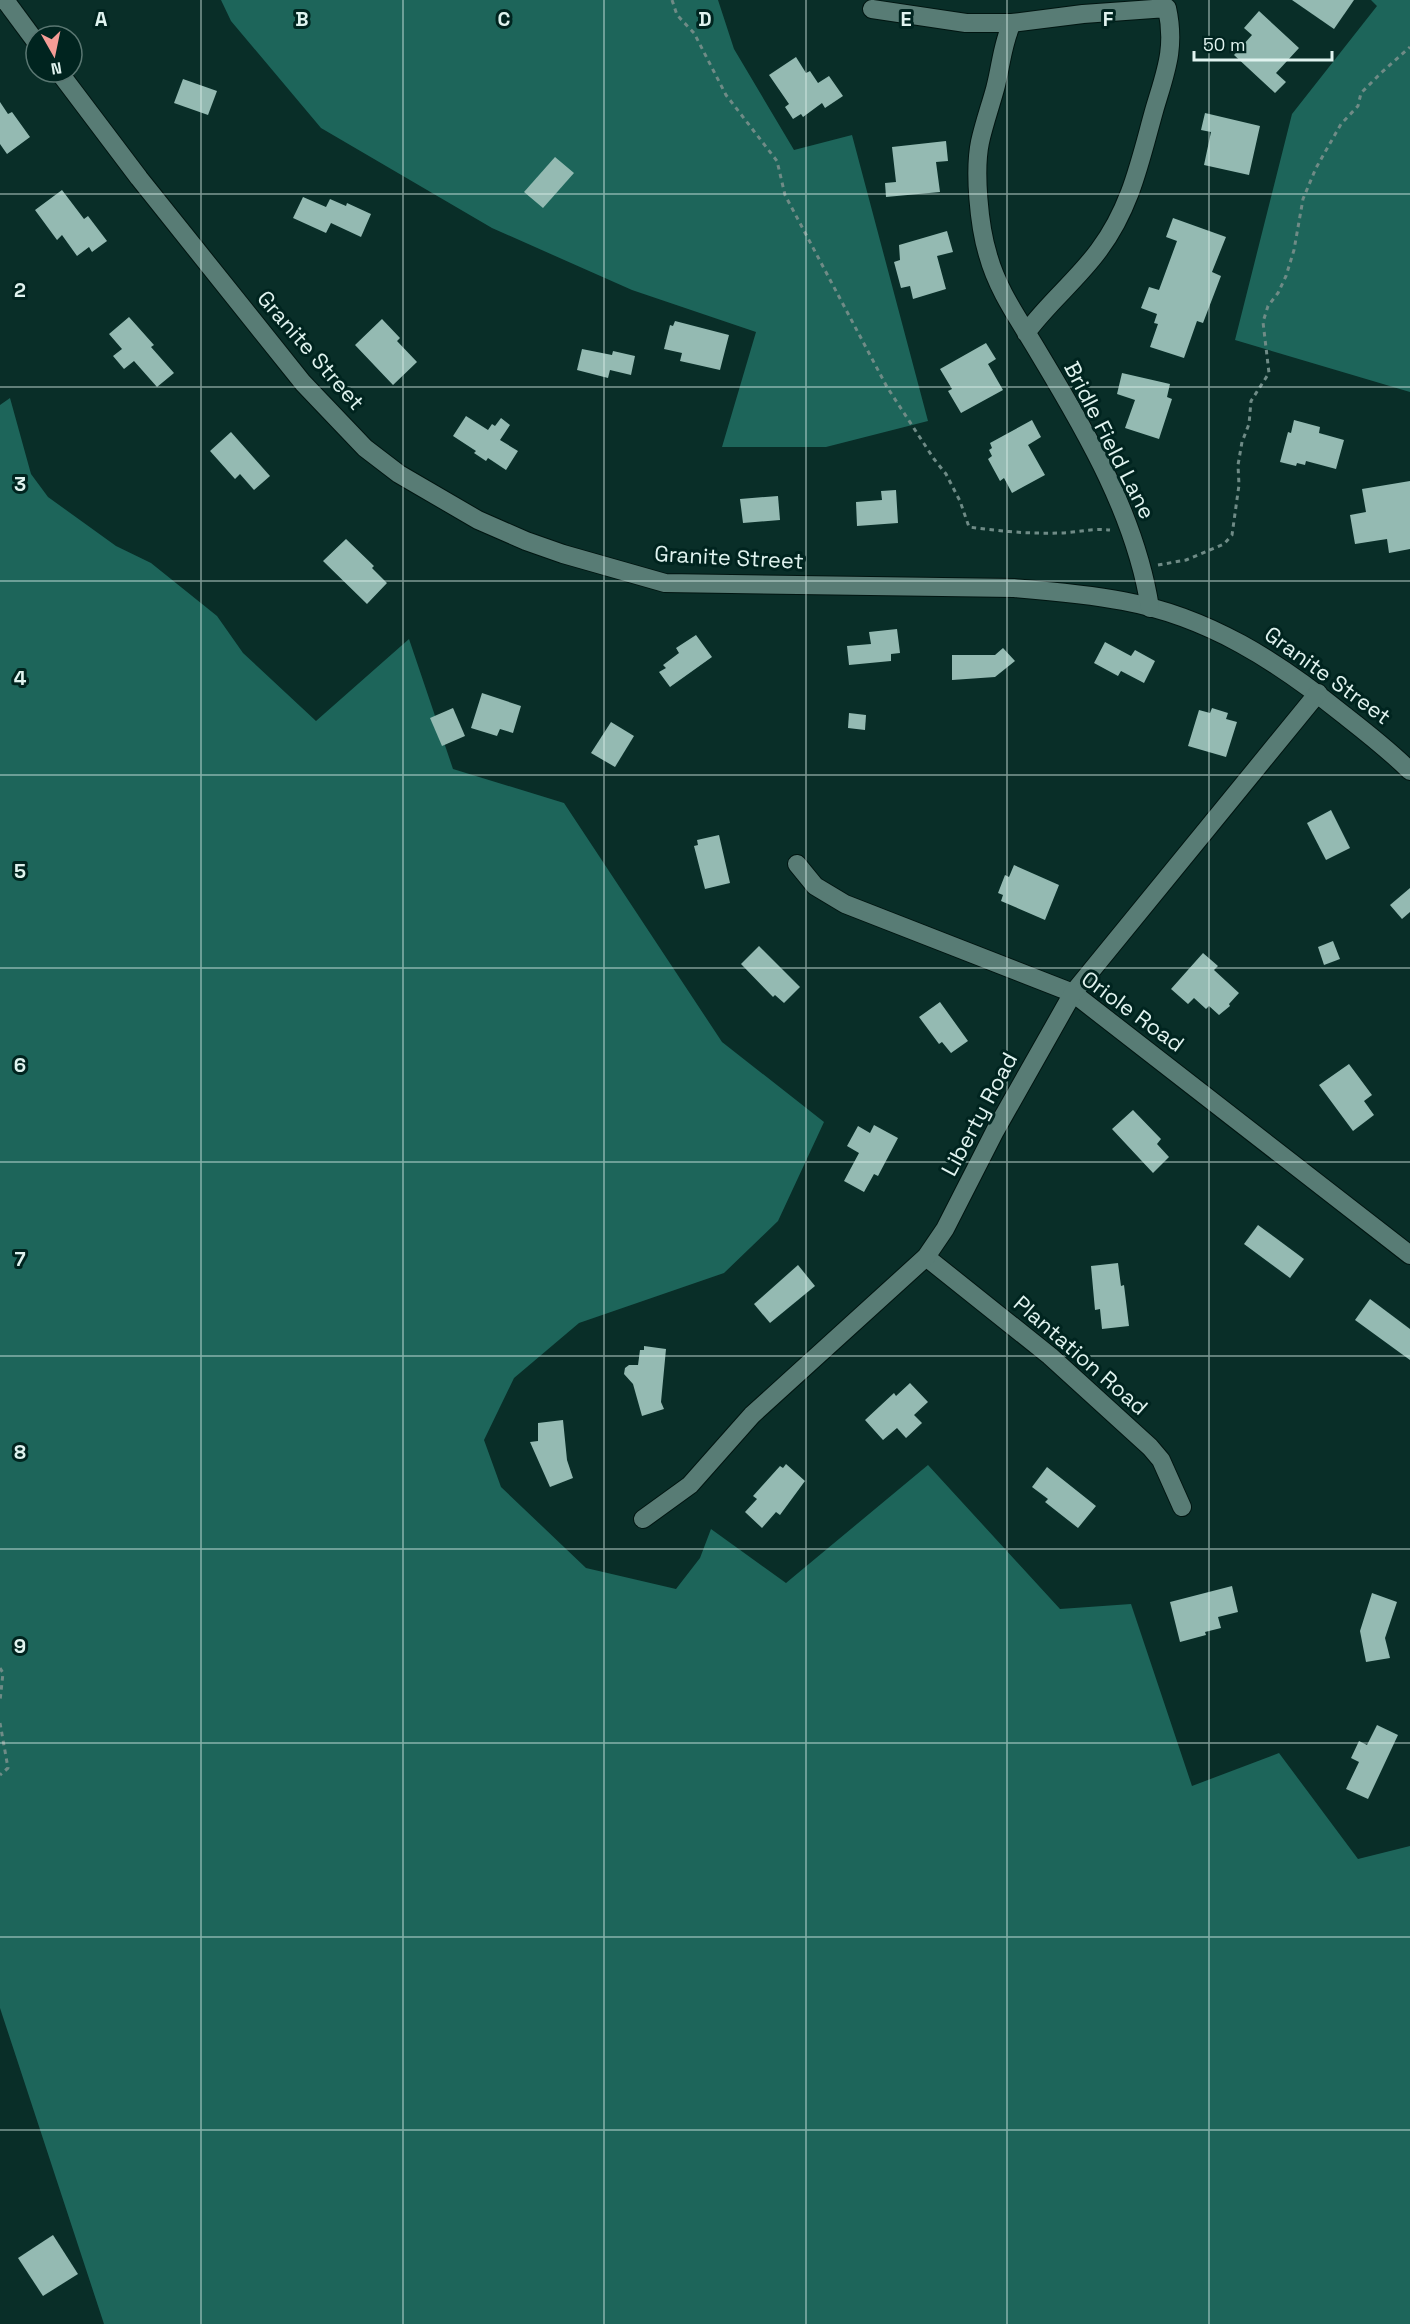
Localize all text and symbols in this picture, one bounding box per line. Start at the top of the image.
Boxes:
text: A [95,6,108,32]
text: B [295,6,309,32]
text: C [498,6,511,32]
text: D [698,6,712,32]
text: E [900,6,912,32]
text: F [1103,6,1114,32]
north arrow [24,24,84,84]
scale bar [1194,24,1332,62]
text: 50 m [1203,33,1245,56]
text: N [49,57,63,80]
text: 2 [14,277,26,303]
street label: Granite Street [251,284,371,416]
street label: Bridle Field Lane [1058,357,1162,523]
text: 3 [14,471,26,497]
street label: Granite Street [654,539,804,575]
street label: Granite Street [1259,620,1397,730]
text: 4 [14,665,27,691]
text: 5 [14,858,26,884]
street label: Oriole Road [1076,964,1190,1058]
street label: Liberty Road [935,1047,1023,1181]
text: 6 [14,1052,26,1078]
text: 7 [14,1246,26,1272]
street label: Plantation Road [1008,1289,1154,1421]
text: 8 [14,1439,26,1465]
text: 9 [14,1633,26,1659]

